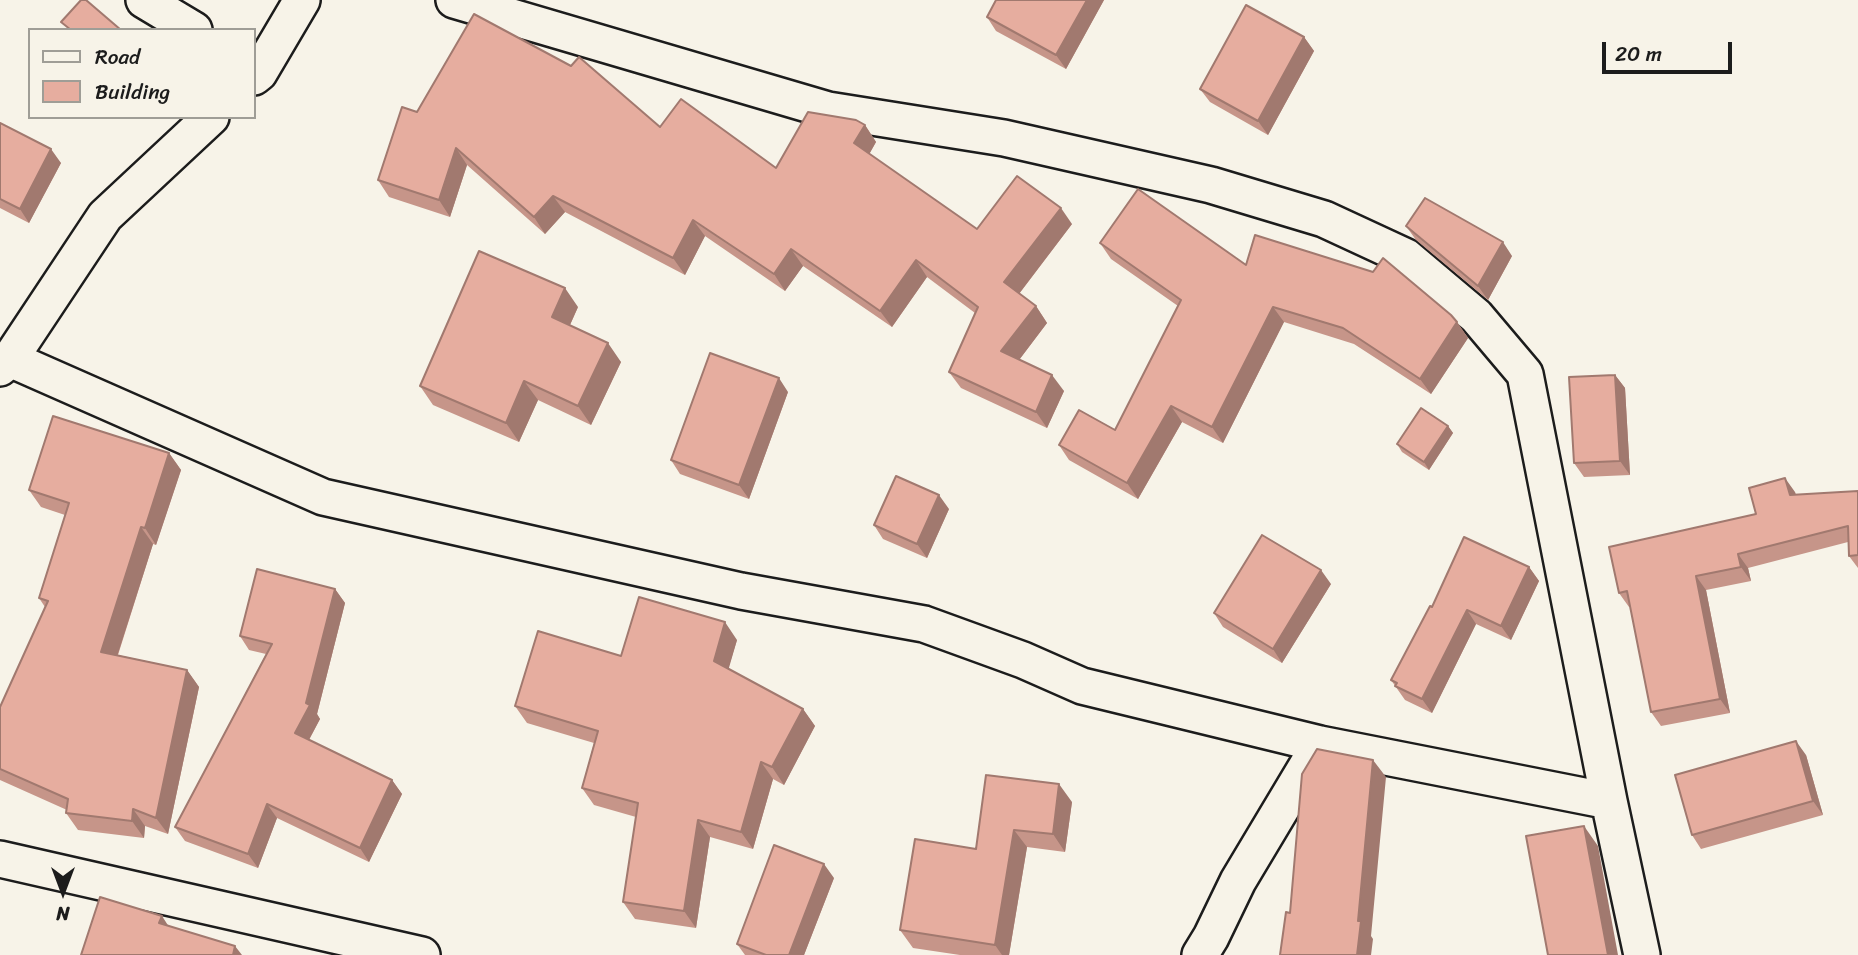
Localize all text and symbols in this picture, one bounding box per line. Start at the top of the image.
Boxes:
legend [28,28,256,119]
scale bar [1606,28,1736,72]
text: 20 m [1615,35,1662,73]
text: Road [95,38,140,76]
text: Building [95,73,170,111]
north arrow [28,857,98,927]
text: N [56,897,70,930]

